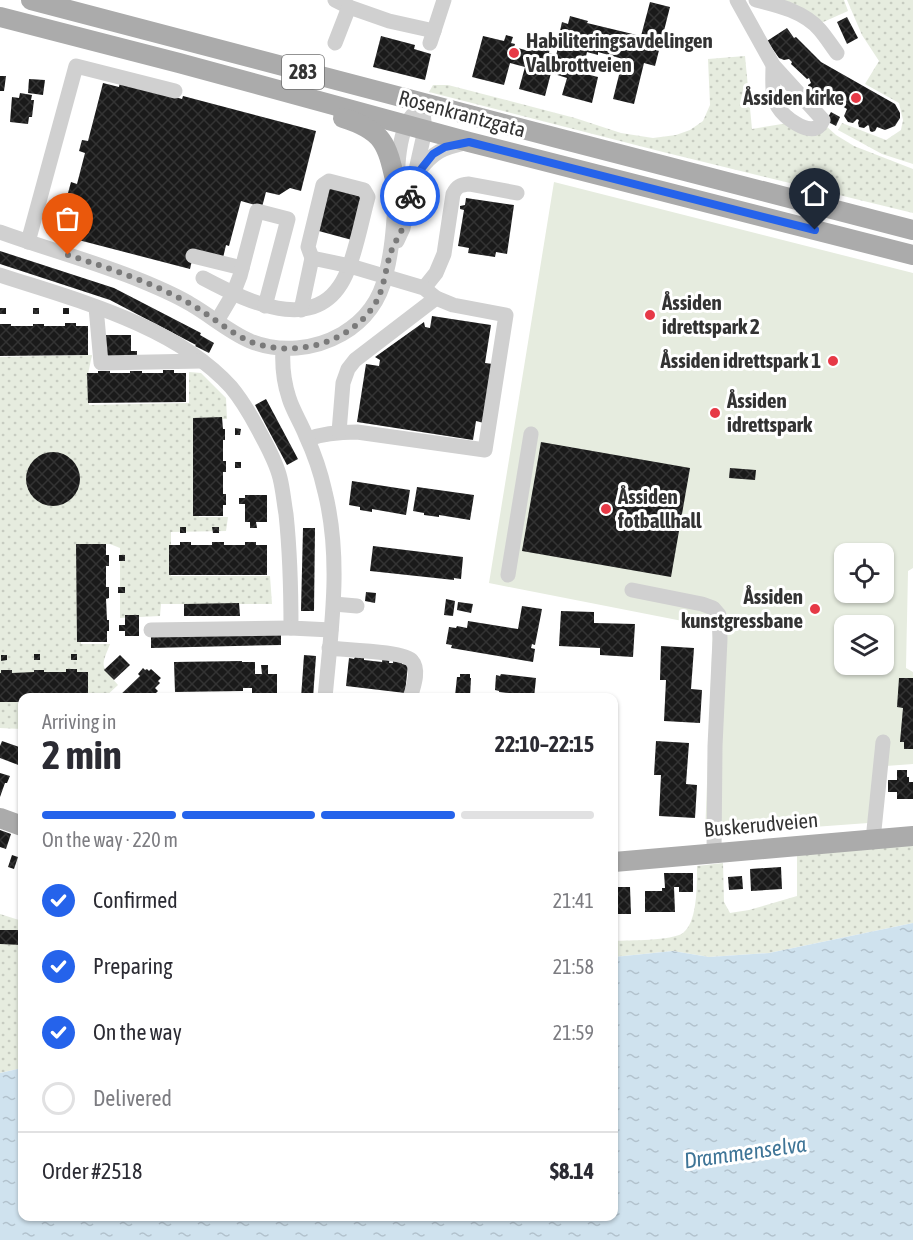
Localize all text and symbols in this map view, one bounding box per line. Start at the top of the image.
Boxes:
place label: Habiliteringsavdelingen Valbrottveien [525,28,713,76]
marker: Habiliteringsavdelingen Valbrottveien [507,46,521,60]
road number: 283 [282,55,324,89]
street label: Rosenkrantzgata [396,85,528,141]
place label: Åssiden kirke [742,85,844,109]
marker: Åssiden kirke [849,91,863,105]
courier [380,166,440,226]
pin [789,168,840,230]
icon: home [798,177,831,210]
icon: bike [394,180,427,213]
pin [42,193,93,255]
icon: bag [51,202,84,235]
place label: Åssiden idrettspark 2 [661,290,760,338]
marker: Åssiden idrettspark 2 [643,308,657,322]
place label: Åssiden idrettspark 1 [660,348,821,372]
marker: Åssiden idrettspark 1 [826,354,840,368]
place label: Åssiden idrettspark [726,388,813,436]
marker: Åssiden idrettspark [708,406,722,420]
place label: Åssiden fotballhall [617,484,702,532]
marker: Åssiden fotballhall [599,502,613,516]
map controls [834,543,894,675]
button: locate [834,543,894,603]
place label: Åssiden kunstgressbane [681,584,803,632]
marker: Åssiden kunstgressbane [808,602,822,616]
button: layers [834,615,894,675]
text: Arriving in [42,710,116,733]
text: 22:10–22:15 [495,731,594,757]
text: 2 min [42,733,122,777]
street label: Buskerudveien [703,807,819,841]
text: On the way · 220 m [42,828,178,851]
icon: check [42,884,75,917]
text: Confirmed [93,887,178,913]
text: 21:41 [553,889,594,912]
icon: check [42,950,75,983]
text: Preparing [93,953,173,979]
text: 21:58 [553,955,594,978]
icon: check [42,1016,75,1049]
text: On the way [93,1019,182,1045]
text: 21:59 [553,1021,594,1044]
text: Delivered [93,1085,172,1111]
water label: Drammenselva [682,1131,808,1173]
text: Order #2518 [42,1158,142,1184]
text: $8.14 [550,1158,594,1184]

